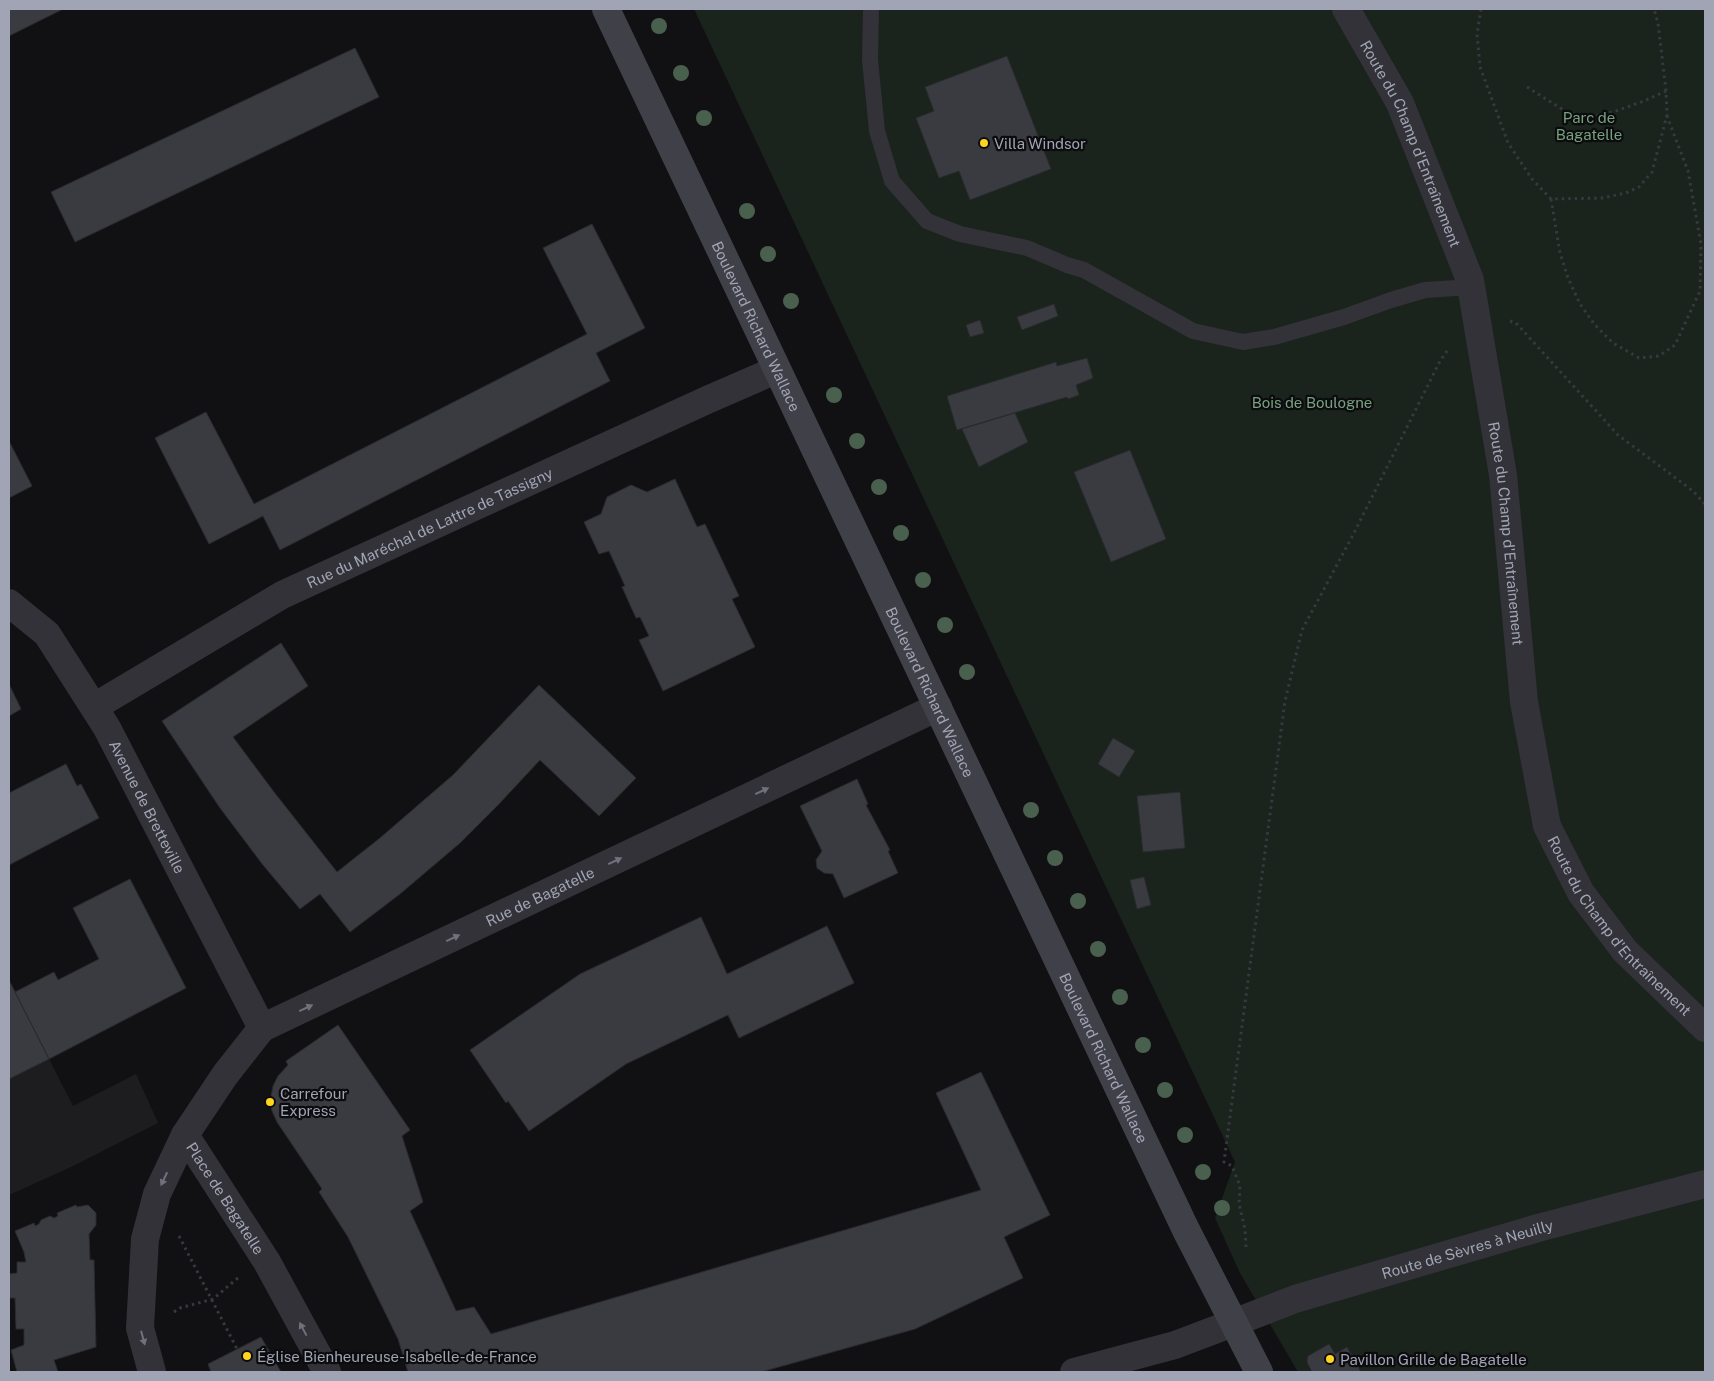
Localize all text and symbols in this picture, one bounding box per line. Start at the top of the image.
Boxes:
street label: Route du Champ d'Entraînement [1357,37,1465,249]
park label: Parc de Bagatelle [1556,109,1622,143]
place label: Villa Windsor [994,135,1086,152]
marker: Villa Windsor [978,137,990,149]
street label: Boulevard Richard Wallace [709,238,804,414]
park label: Bois de Boulogne [1252,394,1372,411]
street label: Route du Champ d'Entraînement [1486,420,1527,646]
street label: Rue du Maréchal de Lattre de Tassigny [304,464,555,591]
street label: Boulevard Richard Wallace [883,604,978,780]
street label: Avenue de Bretteville [106,737,189,876]
one-way arrow [755,787,769,795]
street label: Route du Champ d'Entraînement [1545,833,1695,1019]
one-way arrow [608,857,623,865]
street label: Rue de Bagatelle [483,863,597,929]
one-way arrow [446,934,460,942]
street label: Boulevard Richard Wallace [1056,970,1152,1146]
one-way arrow [299,1004,313,1012]
place label: Carrefour Express [280,1085,347,1119]
marker: Carrefour Express [264,1096,276,1108]
street label: Place de Bagatelle [183,1139,268,1257]
one-way arrow [160,1172,168,1186]
street label: Route de Sèvres à Neuilly [1380,1216,1555,1282]
one-way arrow [299,1323,308,1336]
one-way arrow [139,1330,147,1345]
place label: Église Bienheureuse-Isabelle-de-France [257,1348,537,1365]
marker: Église Bienheureuse-Isabelle-de-France [241,1350,253,1362]
place label: Pavillon Grille de Bagatelle [1340,1351,1527,1368]
marker: Pavillon Grille de Bagatelle [1324,1353,1336,1365]

